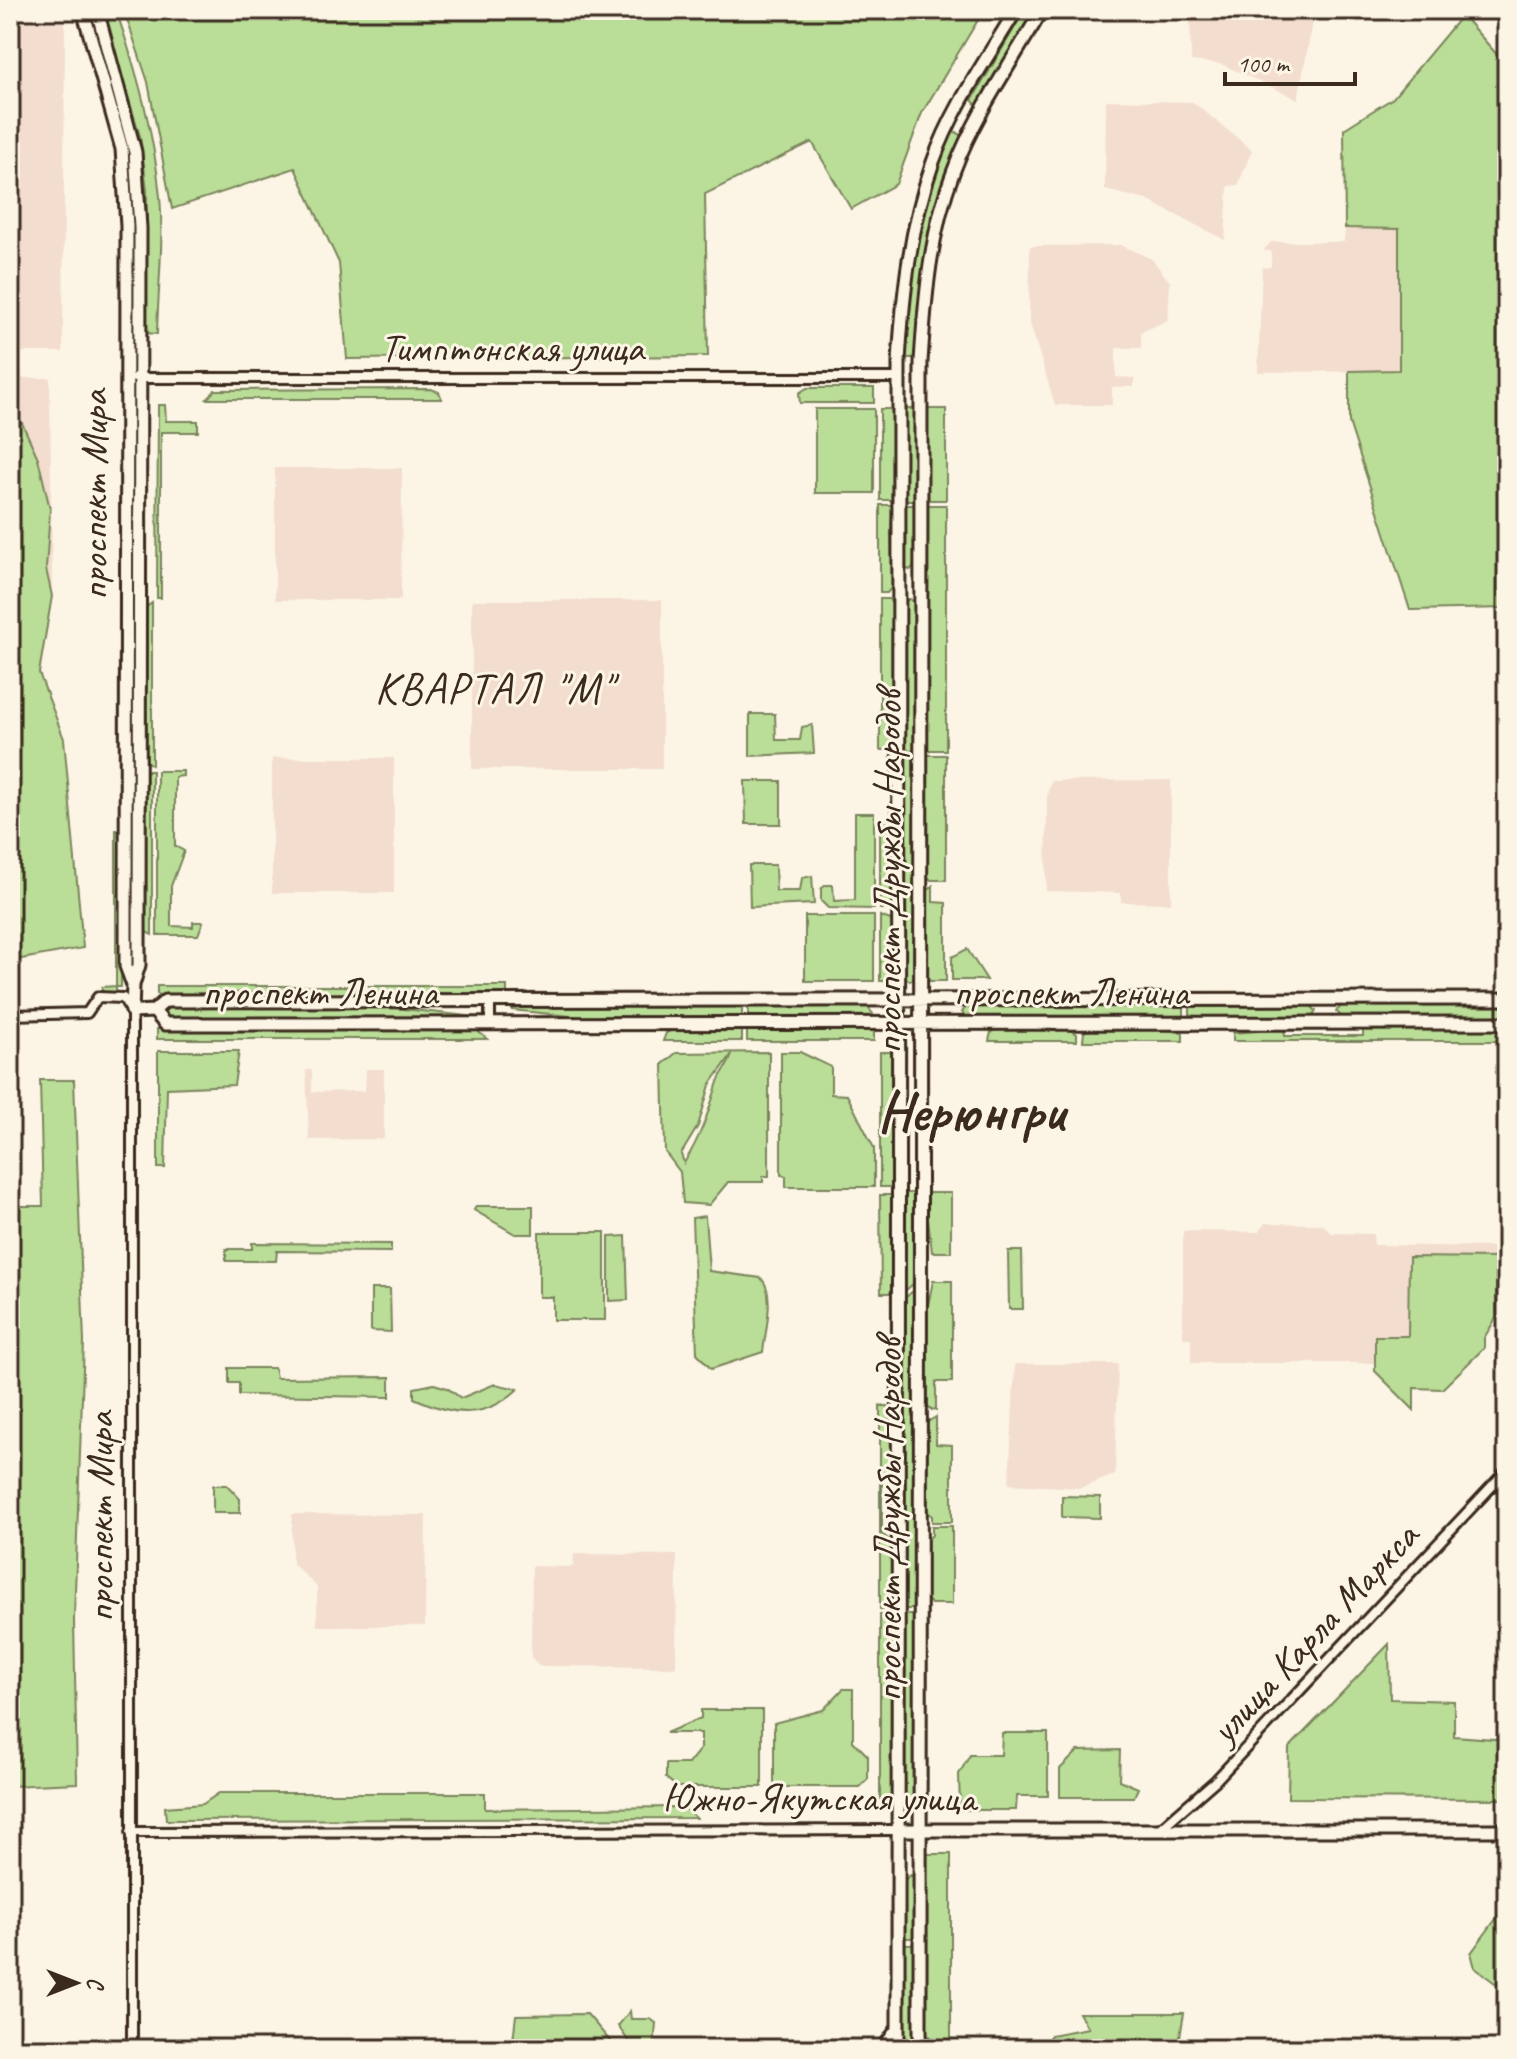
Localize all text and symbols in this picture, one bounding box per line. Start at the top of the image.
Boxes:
scale bar [1225,36,1355,86]
text: 100 m [1237,49,1291,79]
street label: Тимптонская улица [380,323,646,373]
street label: проспект Мира [69,387,119,600]
district label: КВАРТАЛ "М" [375,661,620,716]
street label: проспект Дружбы Народов [863,682,913,1054]
street label: проспект Ленина [203,967,440,1017]
street label: проспект Ленина [954,967,1191,1017]
district label: Нерюнгри [877,1076,1069,1147]
street label: проспект Дружбы Народов [863,1330,913,1702]
street label: проспект Мира [75,1409,125,1622]
street label: улица Карла Маркса [1198,1510,1431,1755]
street label: Южно-Якутская улица [663,1773,979,1823]
north arrow [36,1943,116,2023]
text: С [81,1978,109,1992]

